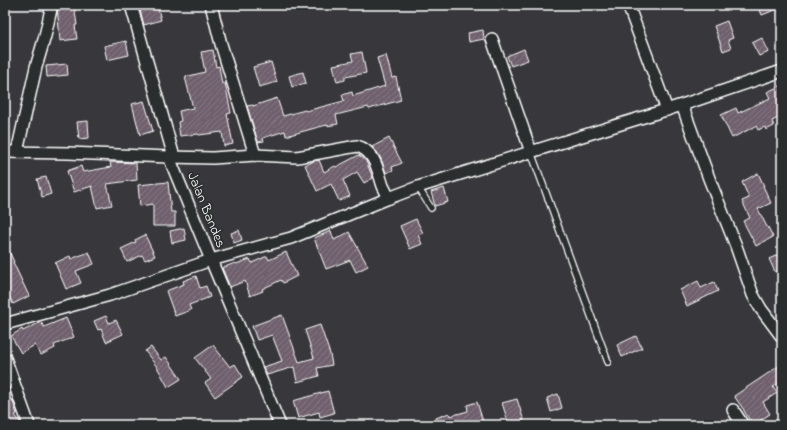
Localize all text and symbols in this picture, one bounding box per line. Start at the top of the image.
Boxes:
street label: Jalan Bandes [181,169,231,251]

